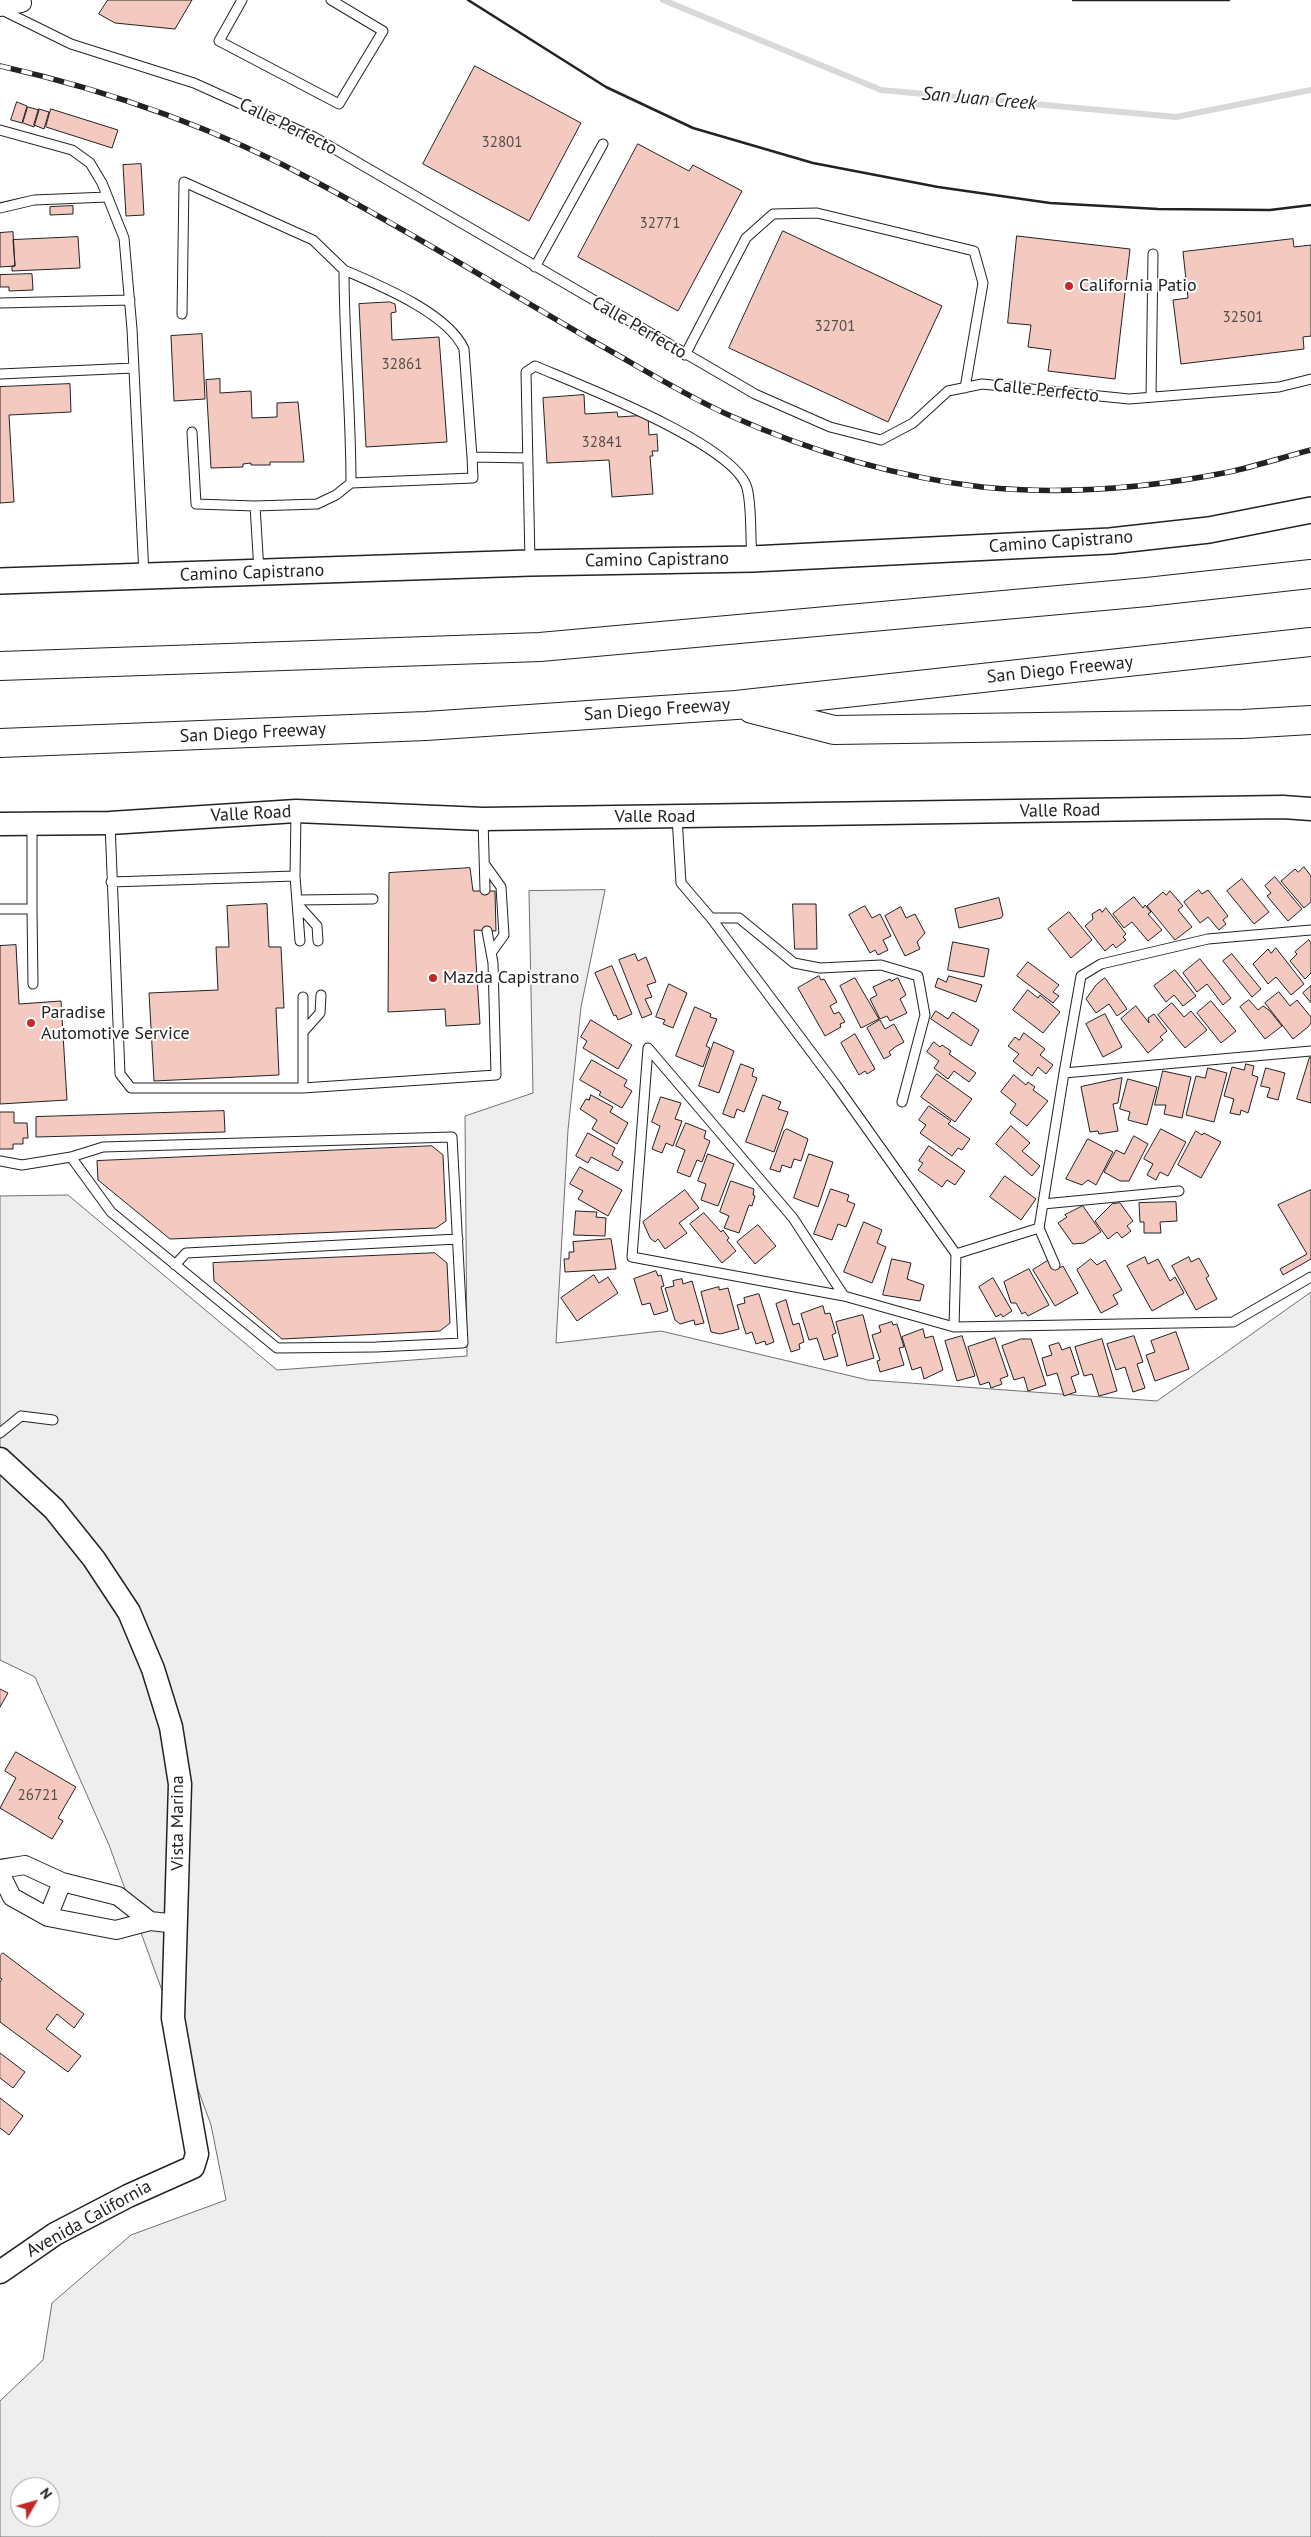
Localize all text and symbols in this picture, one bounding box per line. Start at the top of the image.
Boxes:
water label: San Juan Creek [921,83,1037,115]
street label: Calle Perfecto [236,94,340,160]
house number: 32801 [482,134,522,152]
house number: 32771 [640,215,680,233]
place label: California Patio [1079,275,1197,297]
marker: California Patio [1063,280,1075,292]
street label: Calle Perfecto [588,292,690,364]
house number: 32501 [1223,309,1263,327]
house number: 32701 [815,318,855,336]
house number: 32861 [382,356,422,374]
street label: Calle Perfecto [992,375,1100,407]
house number: 32841 [582,434,622,452]
street label: Camino Capistrano [988,526,1134,558]
street label: Camino Capistrano [585,548,729,572]
street label: Camino Capistrano [180,560,324,586]
street label: San Diego Freeway [986,652,1134,688]
street label: San Diego Freeway [583,694,731,726]
street label: San Diego Freeway [179,718,327,748]
street label: Valle Road [1019,799,1101,823]
street label: Valle Road [210,801,292,827]
street label: Valle Road [615,806,695,828]
place label: Mazda Capistrano [443,967,579,989]
marker: Mazda Capistrano [427,972,439,984]
place label: Paradise Automotive Service [41,1002,190,1044]
marker: Paradise Automotive Service [25,1017,37,1029]
street label: Vista Marina [167,1775,189,1871]
house number: 26721 [18,1787,58,1805]
street label: Avenida California [23,2176,155,2262]
north arrow [10,2477,60,2527]
text: N [36,2484,56,2503]

